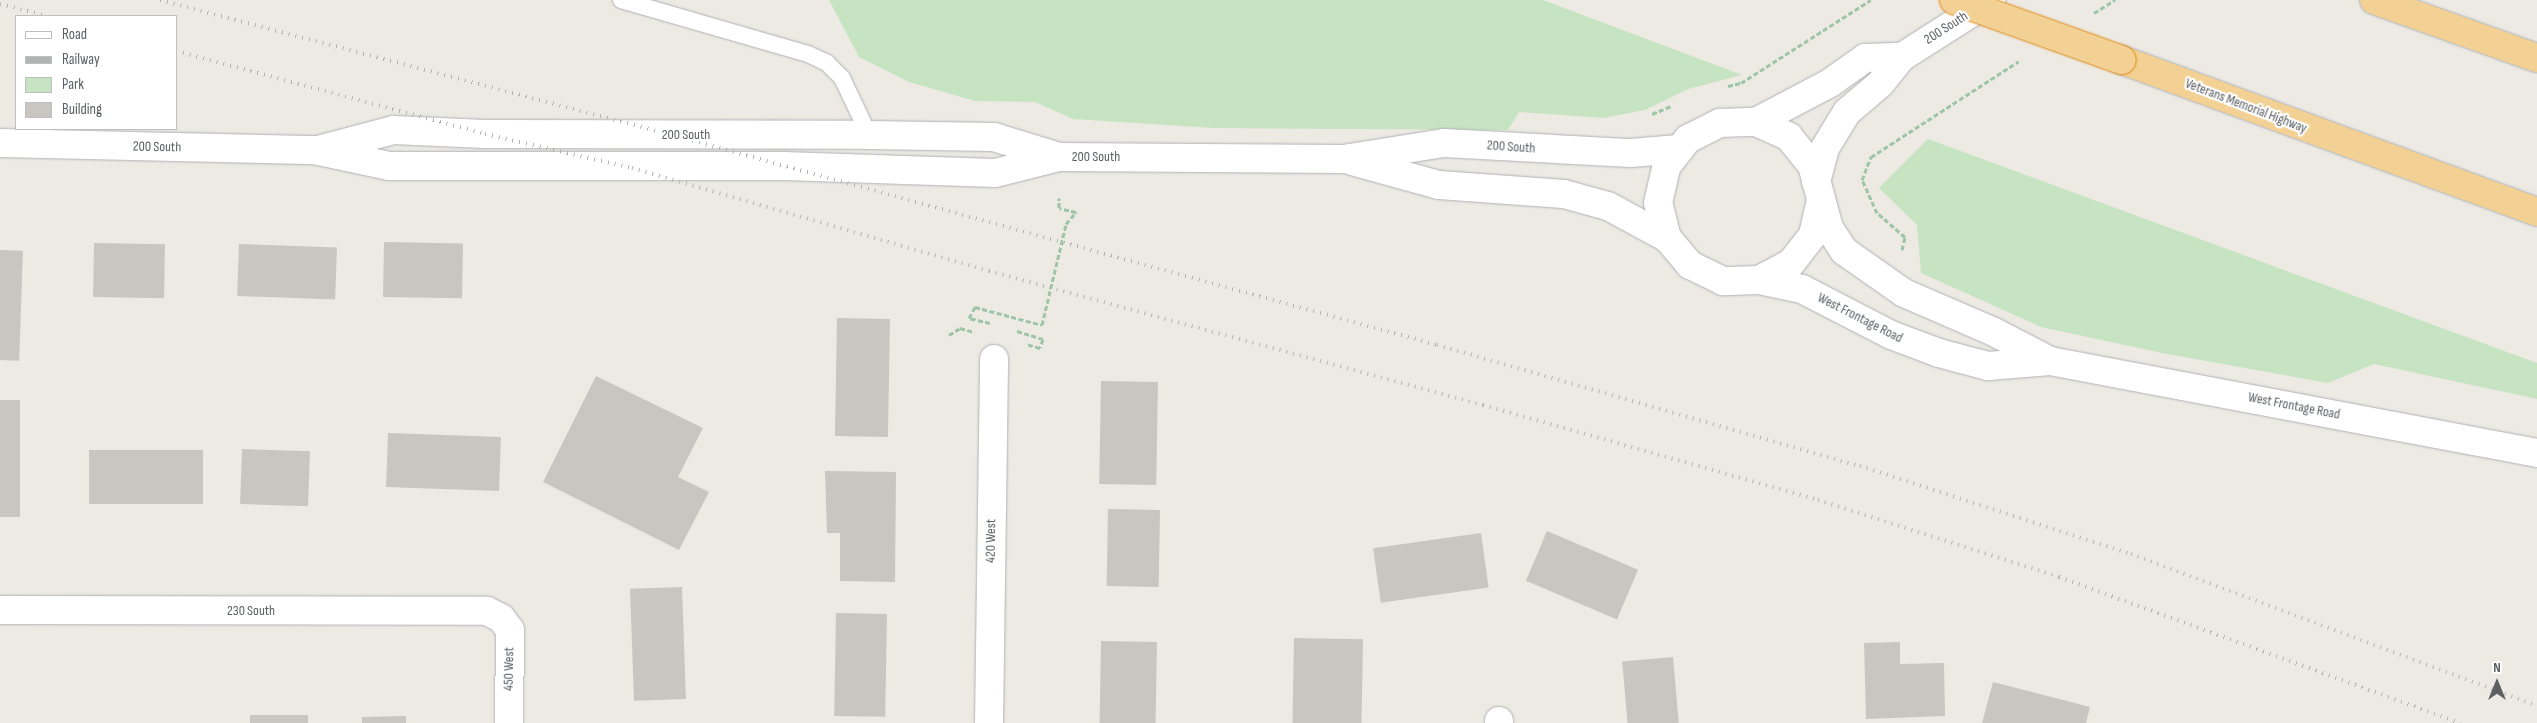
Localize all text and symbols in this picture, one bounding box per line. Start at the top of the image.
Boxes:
street label: 200 South [1921,8,1971,48]
legend [15,15,178,130]
text: Road [62,25,87,44]
text: Railway [62,50,100,69]
text: Park [62,75,84,94]
street label: Veterans Memorial Highway [2183,75,2309,137]
text: Building [62,100,102,119]
street label: 200 South [662,127,710,143]
street label: 200 South [1486,137,1536,157]
street label: 200 South [133,138,181,156]
street label: 200 South [1072,149,1120,165]
street label: West Frontage Road [1815,289,1905,347]
street label: West Frontage Road [2247,389,2341,423]
street label: 420 West [982,519,1000,563]
street label: 230 South [227,603,275,619]
street label: 450 West [500,647,518,691]
north arrow [2472,658,2522,708]
text: N [2493,659,2501,676]

